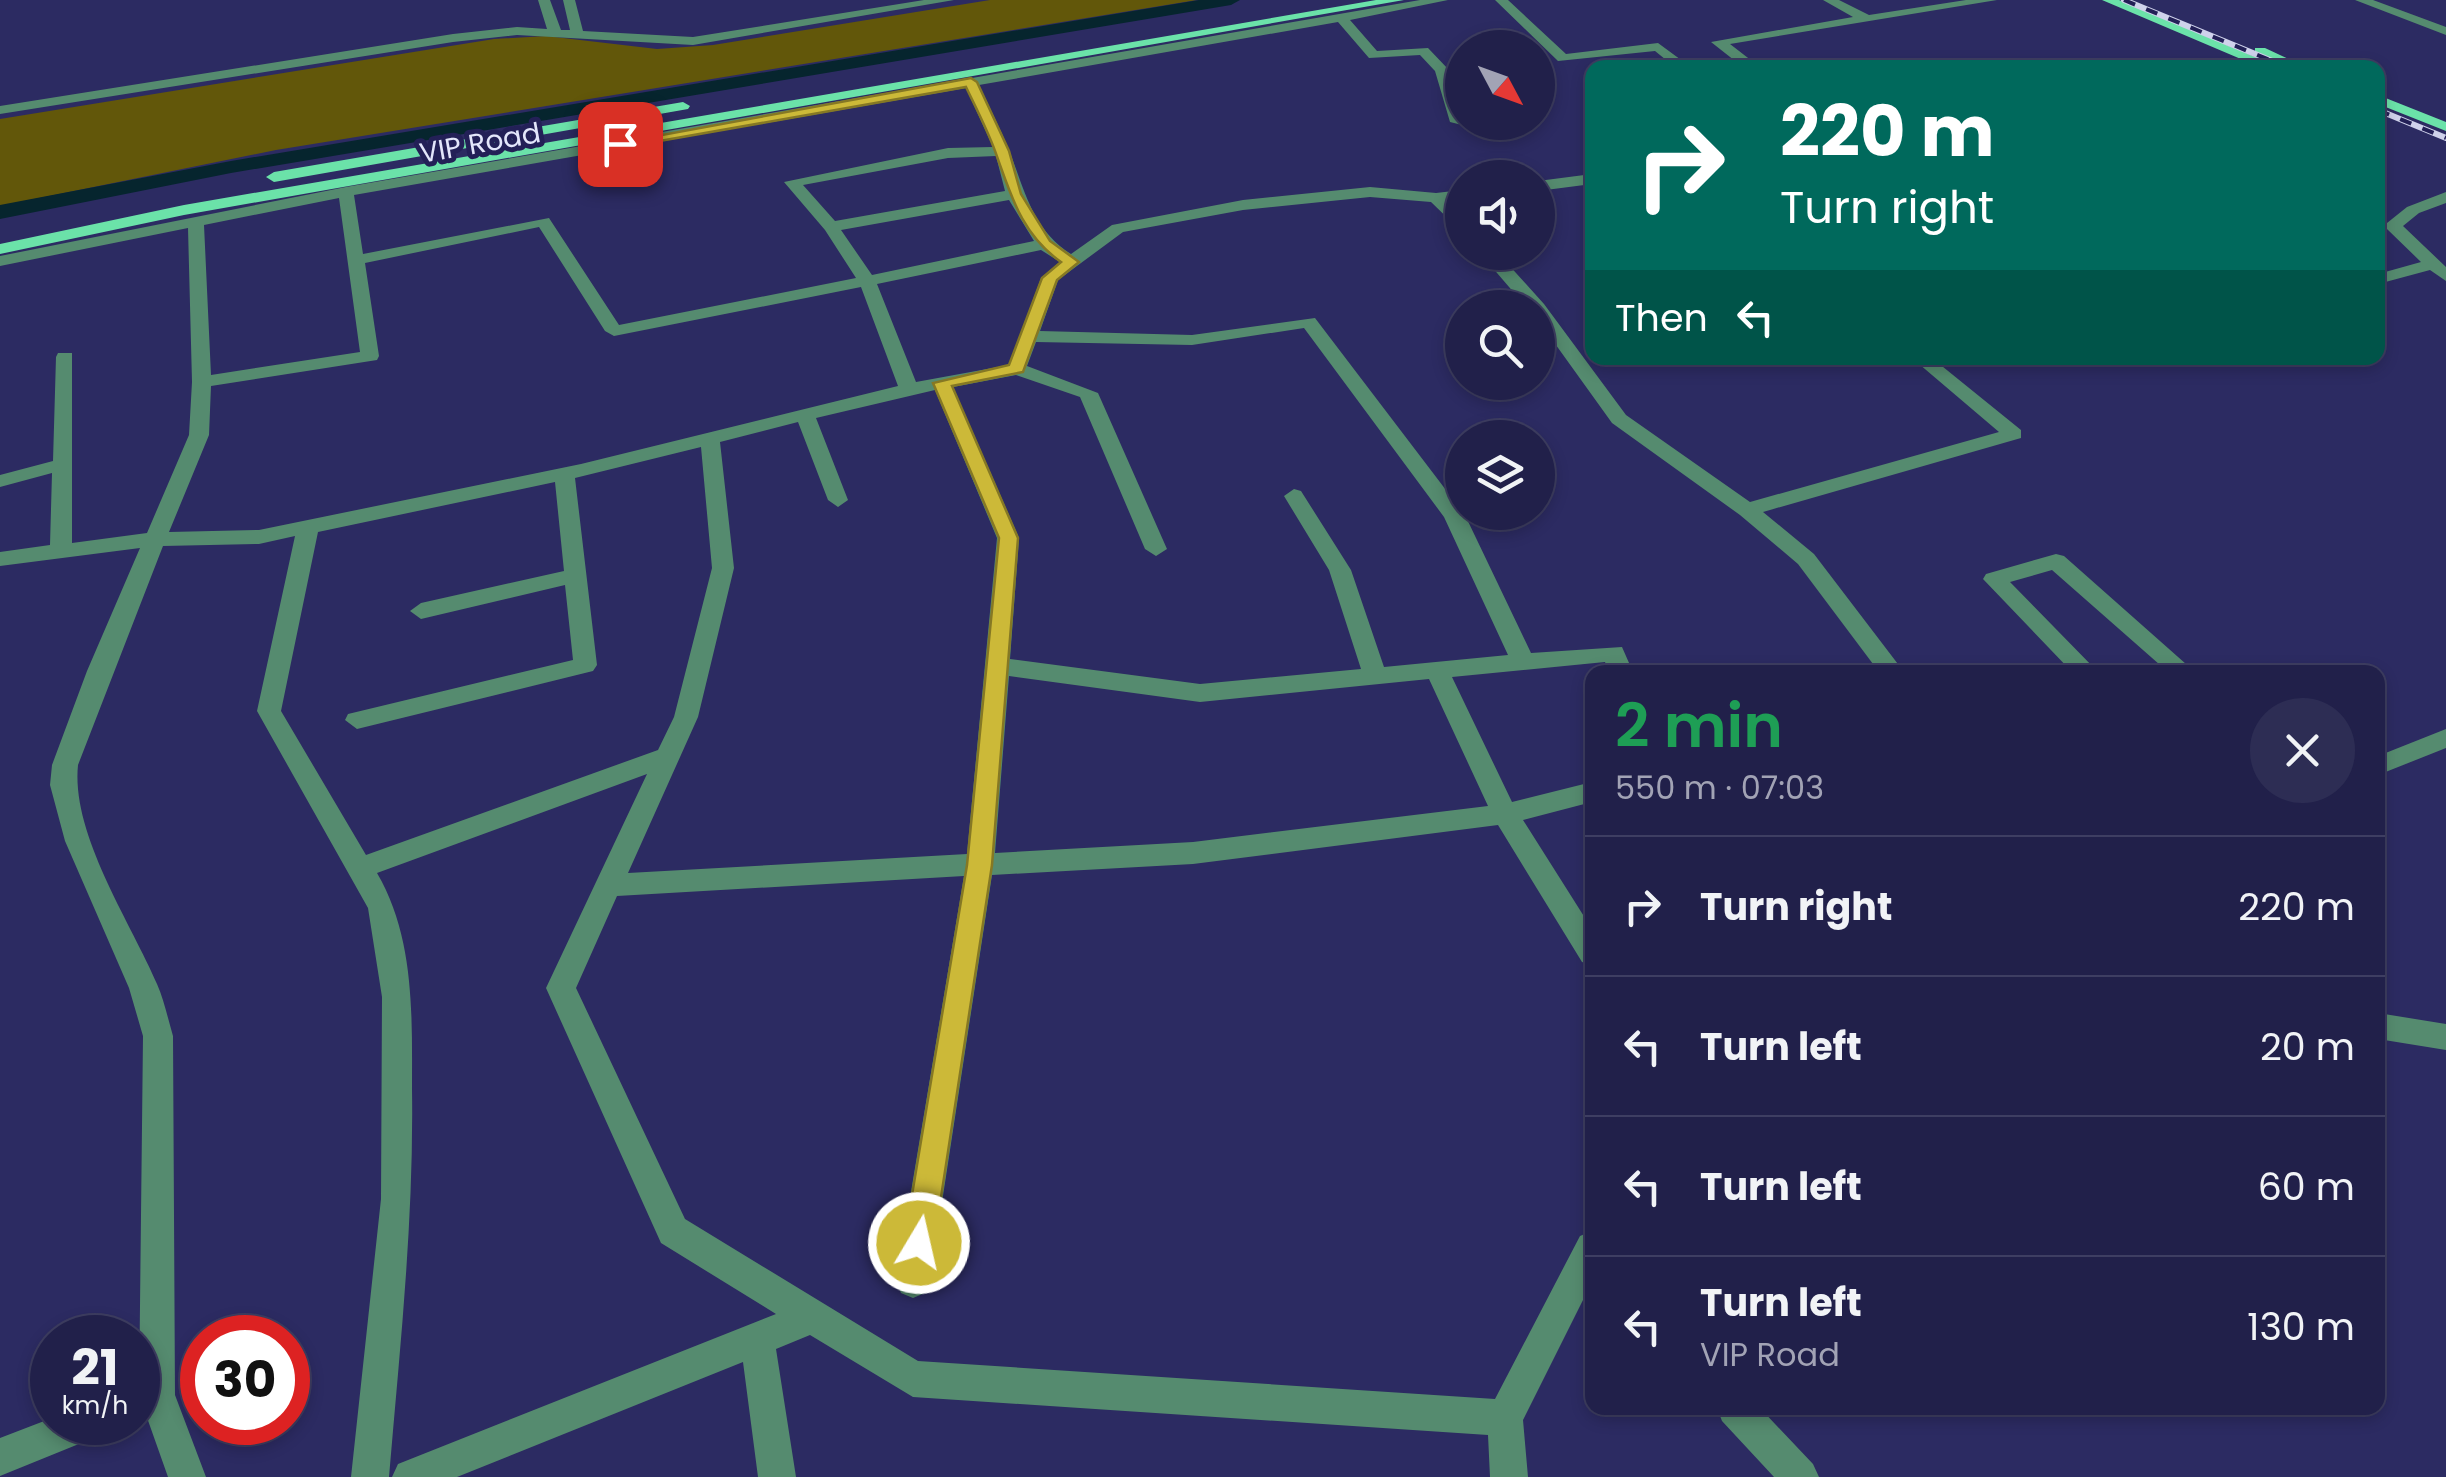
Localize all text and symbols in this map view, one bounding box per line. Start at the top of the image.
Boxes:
north arrow [1445,30,1555,140]
map controls [1445,30,1555,530]
text: 220 m [1780,82,1995,181]
icon: right [1615,100,1745,230]
pin [578,102,663,187]
street label: VIP Road [416,113,544,173]
icon: arrive [593,117,648,172]
button: sound [1445,160,1555,270]
text: Turn right [1780,176,1994,239]
button: search [1445,290,1555,400]
icon: left [1728,290,1783,345]
text: Then [1615,291,1708,344]
button: layers [1445,420,1555,530]
text: 2 min [1615,684,1783,768]
button: close [2250,698,2355,803]
text: 550 m · 07:03 [1615,765,1824,810]
icon: right [1615,879,1670,934]
text: Turn right [1700,880,1892,933]
text: 220 m [2238,880,2355,933]
icon: left [1615,1019,1670,1074]
text: Turn left [1700,1020,1862,1073]
text: 20 m [2260,1020,2355,1073]
icon: left [1615,1159,1670,1214]
text: Turn left [1700,1160,1862,1213]
text: 60 m [2258,1160,2355,1213]
position arrow [867,1191,971,1295]
text: Turn left [1700,1276,1862,1329]
icon: left [1615,1299,1670,1354]
text: 130 m [2247,1300,2355,1353]
speed limit sign: 30 [180,1315,310,1445]
text: 21 [71,1332,119,1403]
text: VIP Road [1700,1332,1840,1377]
text: km/h [62,1388,128,1423]

